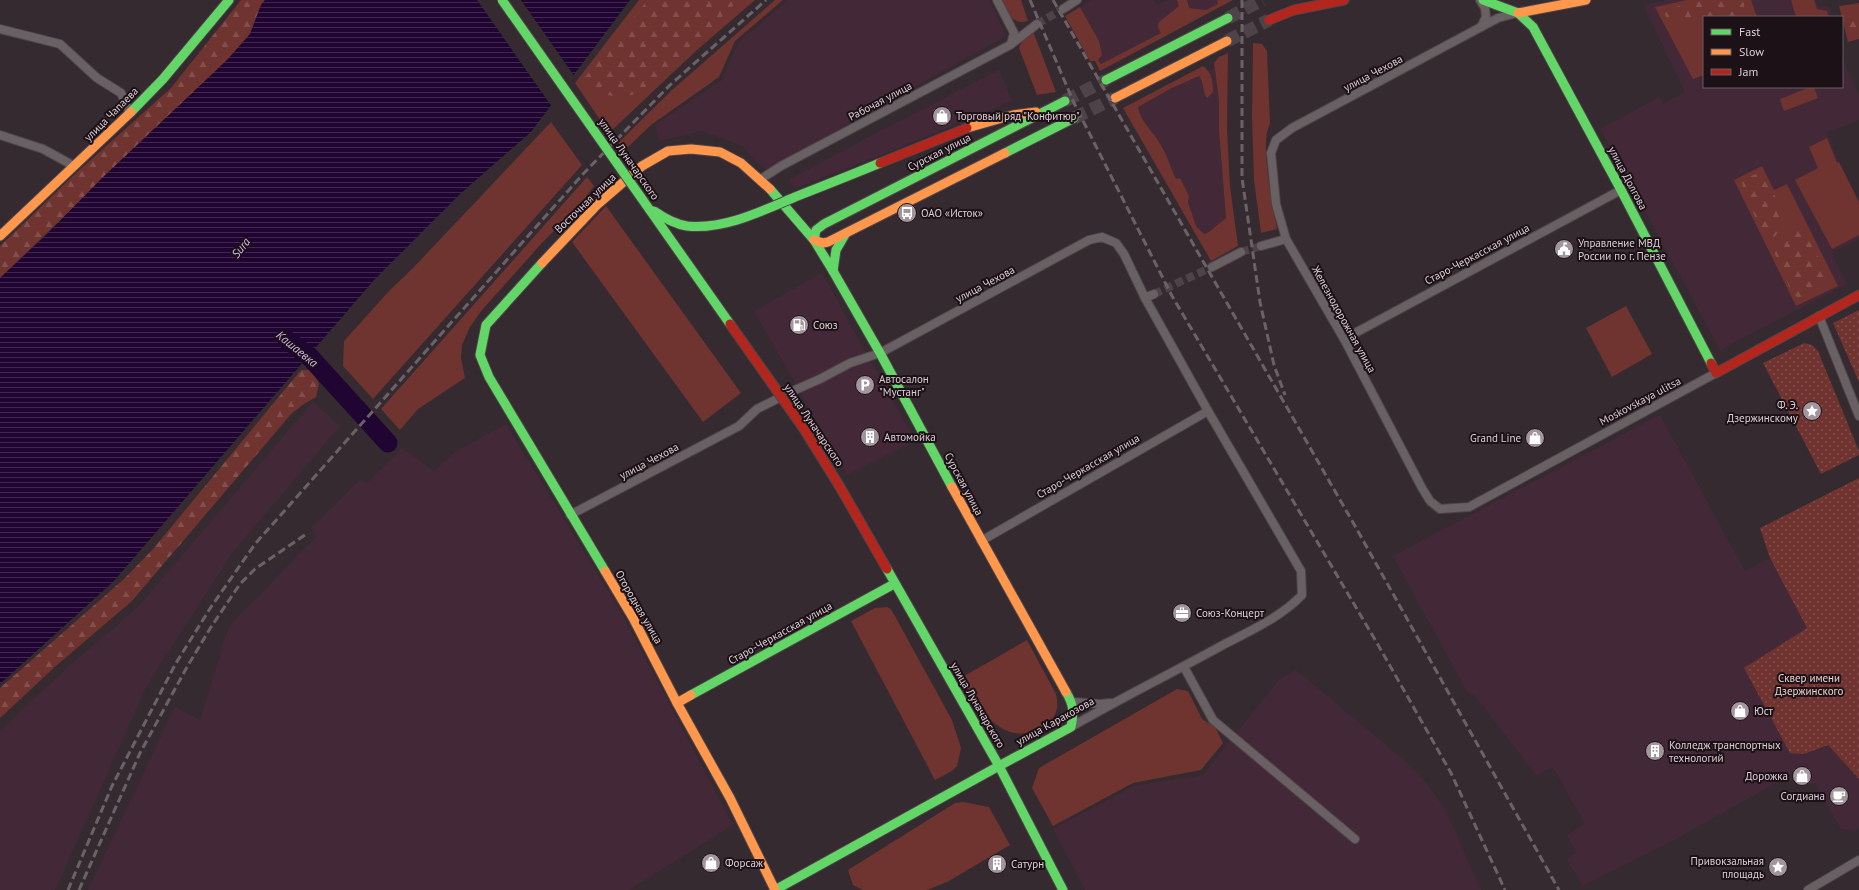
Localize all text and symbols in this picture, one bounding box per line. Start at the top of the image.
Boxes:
legend [1703,16,1843,88]
text: Fast [1739,24,1760,39]
text: Slow [1739,44,1764,59]
street label: улица Чехова [1341,52,1405,94]
text: Jam [1738,64,1758,79]
street label: Рабочая улица [846,78,914,124]
street label: улица Чапаева [81,84,141,144]
shop icon: Торговый ряд "Конфитюр" [931,105,953,127]
place label: Торговый ряд "Конфитюр" [956,109,1080,123]
street label: улица Луначарского [596,115,663,203]
street label: Сурская улица [905,130,973,174]
street label: улица Долгова [1605,144,1651,212]
street label: Восточная улица [551,170,619,236]
bus stop icon: ОАО «Исток» [896,202,918,224]
place label: ОАО «Исток» [921,206,983,220]
street label: Старо-Черкасская улица [1422,220,1532,288]
water label: Sura [228,234,253,261]
place label: Управление МВД России по г. Пензе [1578,236,1666,263]
public building icon: Управление МВД России по г. Пензе [1553,238,1575,260]
street label: Железнодорожная улица [1308,262,1379,375]
street label: улица Чехова [953,263,1017,305]
fuel station icon: Союз [788,314,810,336]
place label: Союз [813,318,838,332]
water label: Кашаевка [273,327,321,370]
place label: Автосалон "Мустанг" [879,372,929,399]
parking icon: Автосалон "Мустанг" [854,374,876,396]
street label: Moskovskaya ulitsa [1597,374,1683,428]
street label: улица Луначарского [781,381,847,469]
place label: Ф. Э. Дзержинскому [1727,398,1799,425]
place icon: Ф. Э. Дзержинскому [1801,400,1823,422]
building icon: Автомойка [859,426,881,448]
shop icon: Grand Line [1524,427,1546,449]
place label: Автомойка [884,430,936,444]
street label: Старо-Черкасская улица [1034,431,1142,501]
place label: Grand Line [1470,431,1521,445]
street label: улица Чехова [617,440,681,482]
street label: Сурская улица [942,450,986,518]
street label: Огородная улица [612,568,666,646]
street label: Старо-Черкасская улица [726,599,834,667]
office icon: Союз-Концерт [1171,602,1193,624]
place label: Союз-Концерт [1196,606,1265,620]
street label: улица Луначарского [948,660,1008,750]
park label: Сквер имени Дзержинского [1775,671,1843,698]
street label: улица Каракозова [1013,694,1097,748]
shop icon: Юст [1729,700,1751,722]
place label: Юст [1754,704,1774,718]
place label: Колледж транспортных технологий [1669,738,1781,765]
building icon: Колледж транспортных технологий [1644,740,1666,762]
shop icon: Дорожка [1791,765,1813,787]
place label: Дорожка [1745,769,1788,783]
cafe icon: Согдиана [1828,785,1850,807]
place label: Согдиана [1781,789,1825,803]
shop icon: Форсаж [700,852,722,874]
building icon: Сатурн [986,853,1008,875]
place label: Привокзальная площадь [1691,854,1764,881]
place label: Форсаж [725,856,764,870]
place icon: Привокзальная площадь [1767,856,1789,878]
place label: Сатурн [1011,857,1044,871]

